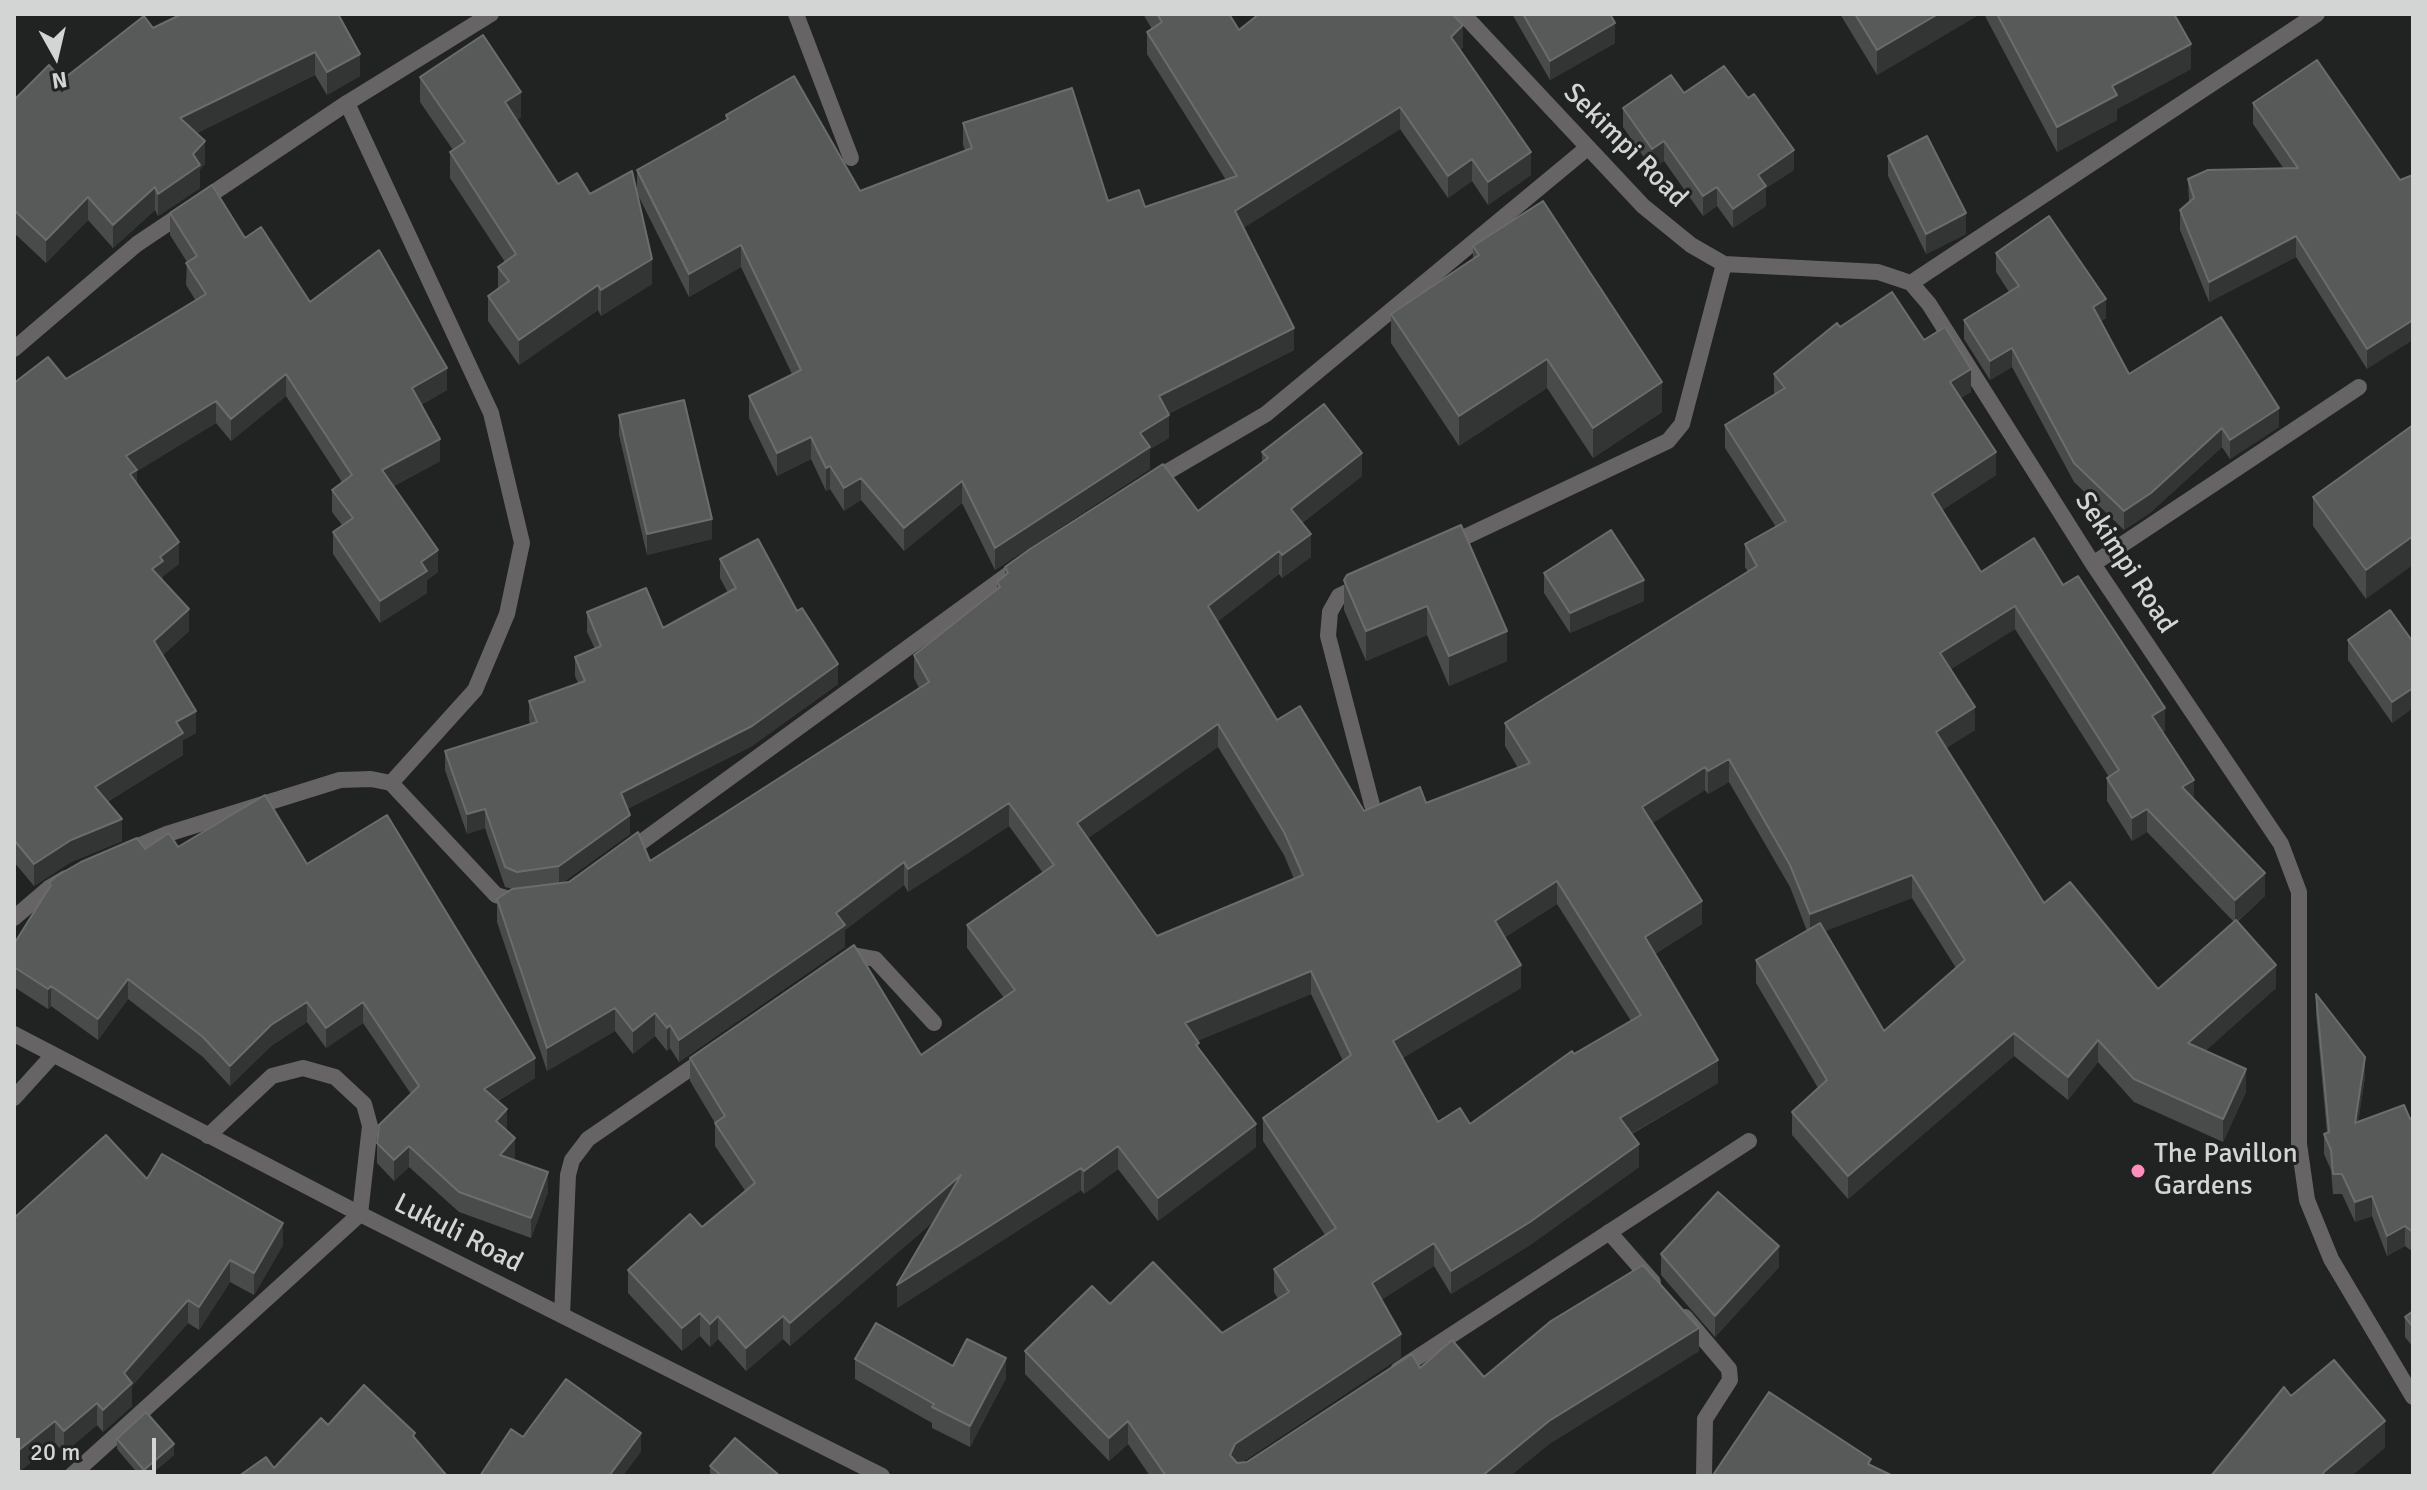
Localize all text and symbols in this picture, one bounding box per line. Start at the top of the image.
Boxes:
north arrow [16,16,96,96]
text: N [50,66,69,95]
street label: Sekimpi Road [1556,77,1694,215]
street label: Sekimpi Road [2067,486,2183,640]
place label: The Pavillon Gardens [2154,1138,2298,1204]
marker: The Pavillon Gardens [2129,1162,2147,1180]
street label: Lukuli Road [388,1187,528,1281]
scale bar [20,1422,160,1472]
text: 20 m [30,1437,80,1467]

